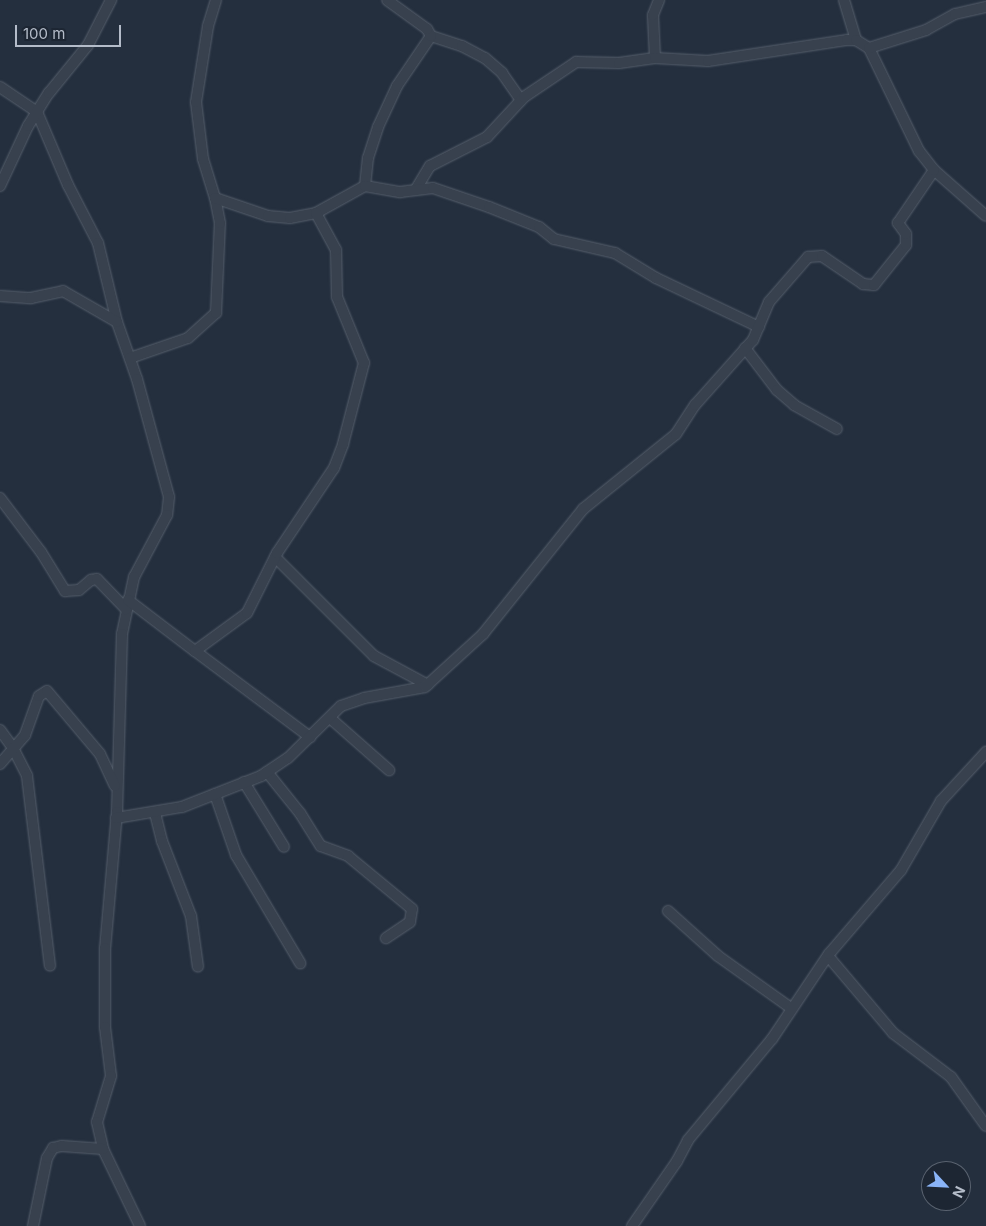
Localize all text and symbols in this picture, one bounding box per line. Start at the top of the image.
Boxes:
scale bar [18,15,124,47]
text: 100 m [23,24,65,43]
north arrow [921,1161,971,1211]
text: N [949,1184,969,1201]

